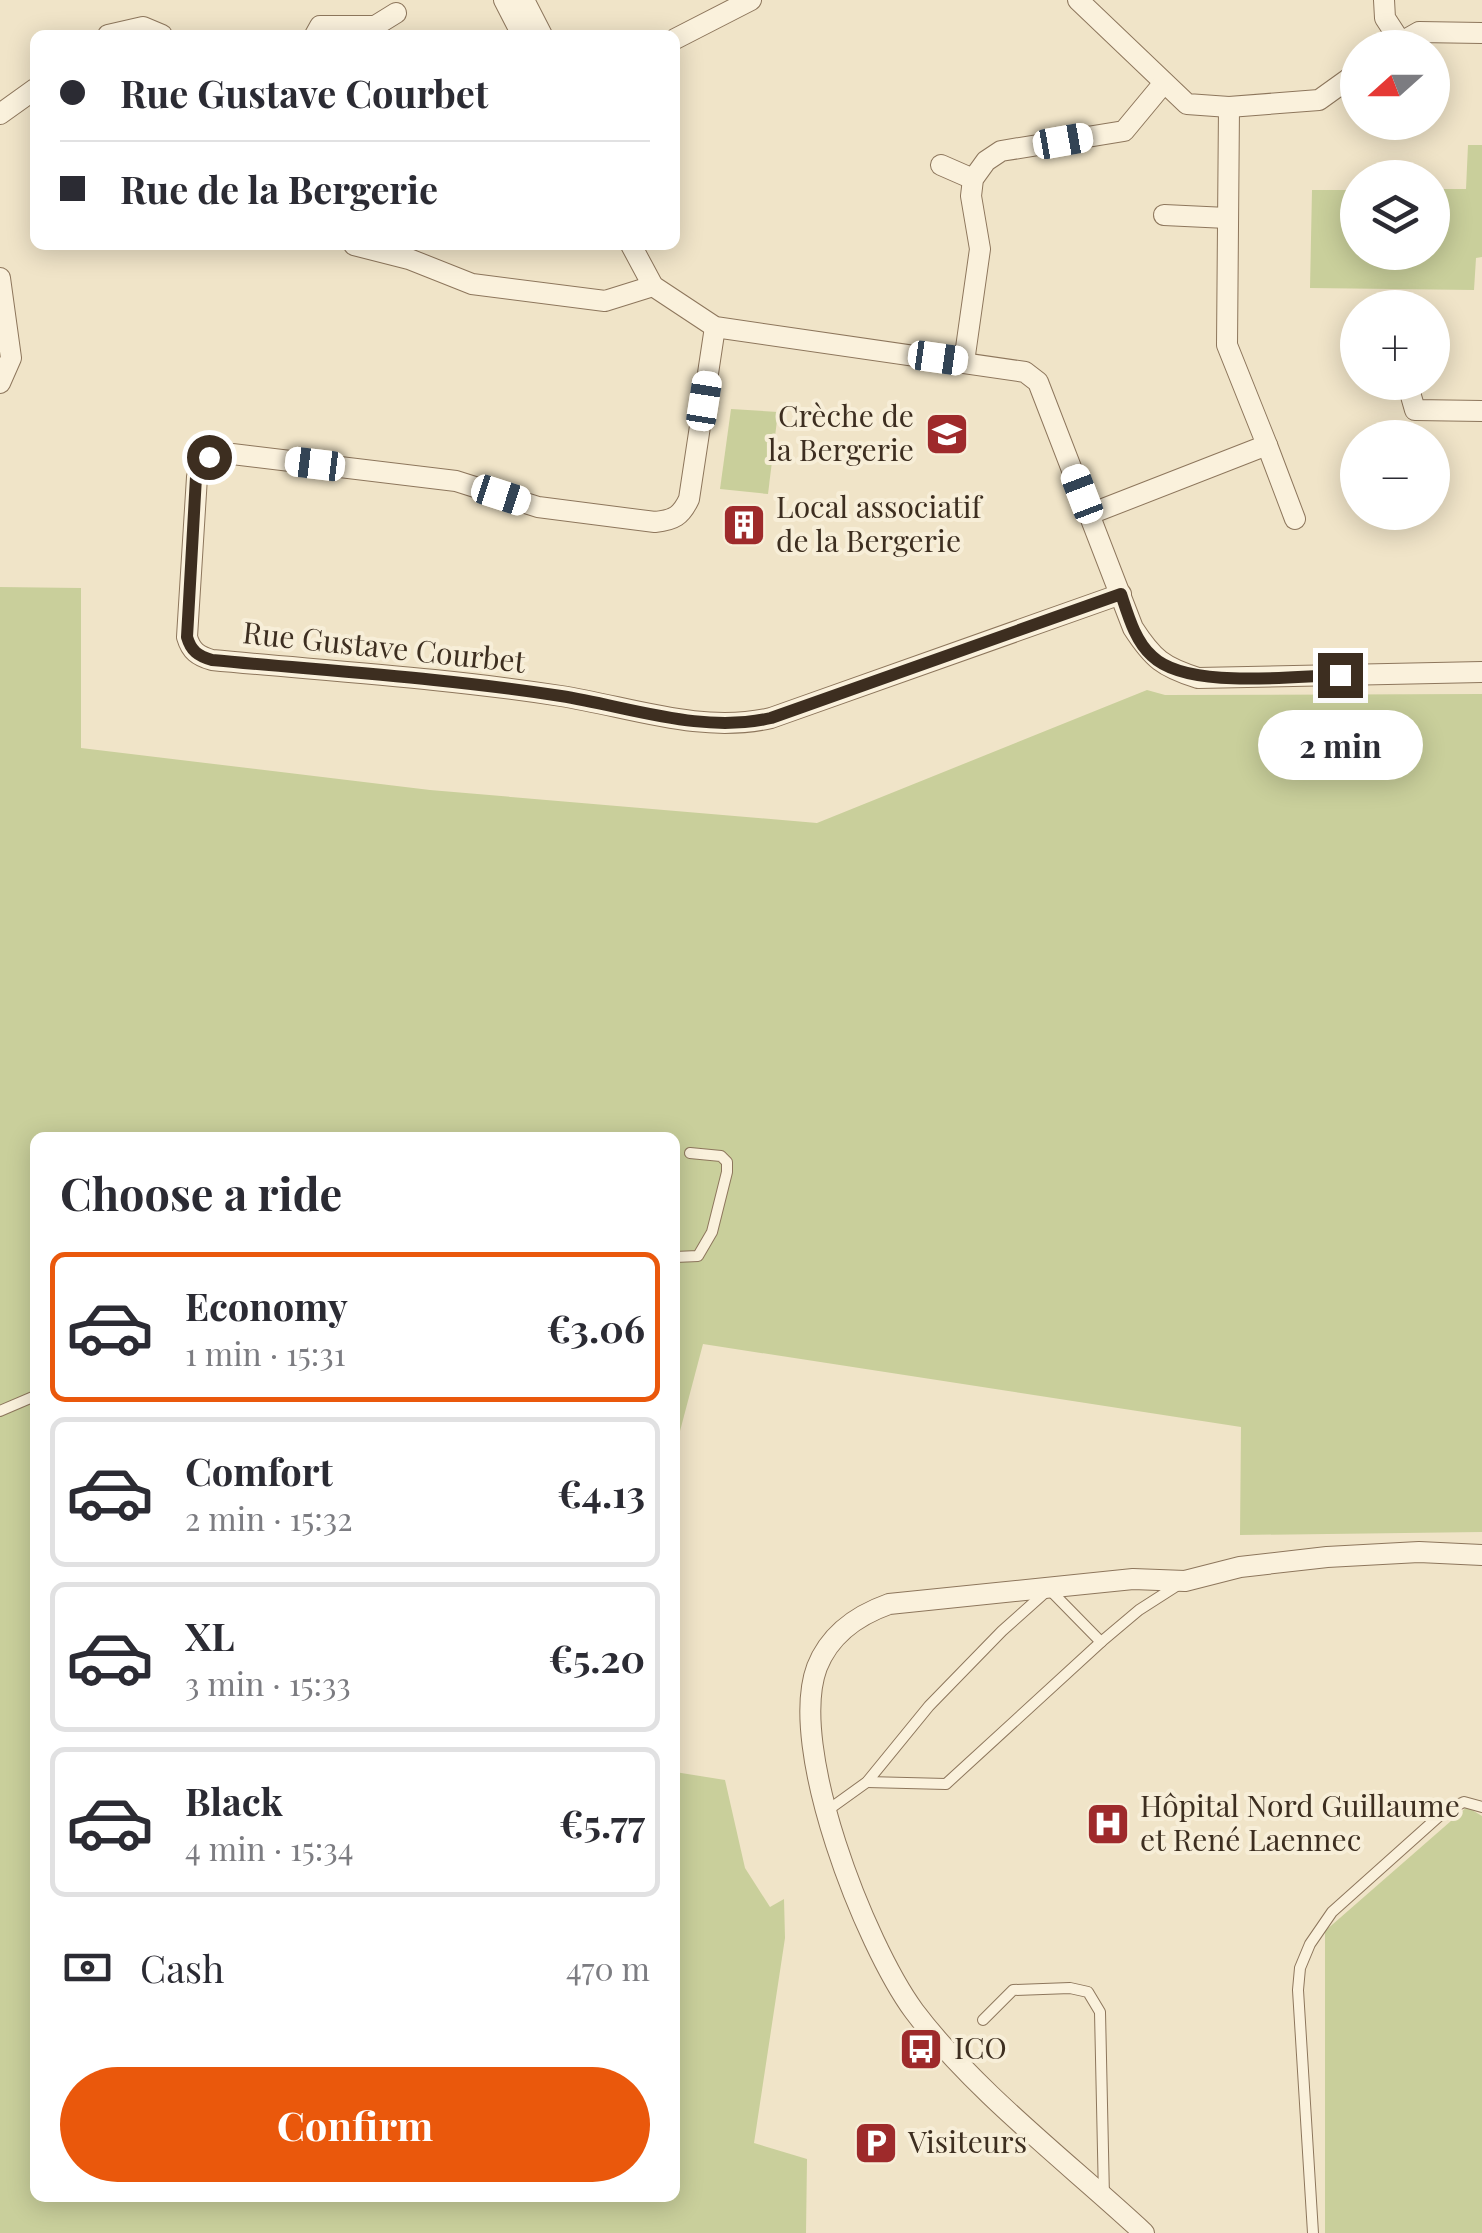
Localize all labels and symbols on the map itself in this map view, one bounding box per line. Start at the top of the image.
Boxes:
north arrow [1340,30,1450,140]
car [1031,121,1095,161]
car [906,339,970,377]
car [684,369,724,433]
place label: Crèche de la Bergerie [768,395,914,469]
school or university icon: Crèche de la Bergerie [924,411,970,457]
route start [187,435,232,480]
car [283,445,347,483]
car [1057,461,1107,527]
car [468,471,534,519]
place label: Local associatif de la Bergerie [776,486,984,560]
building icon: Local associatif de la Bergerie [721,502,767,548]
street label: Rue Gustave Courbet [241,611,528,681]
route end [1318,653,1363,698]
callout: 2 min [1258,710,1422,780]
place label: Hôpital Nord Guillaume et René Laennec [1140,1785,1460,1859]
hospital icon: Hôpital Nord Guillaume et René Laennec [1085,1801,1131,1847]
bus stop icon: ICO [898,2026,944,2072]
place label: ICO [954,2027,1007,2067]
parking icon: Visiteurs [853,2120,899,2166]
place label: Visiteurs [907,2121,1027,2161]

